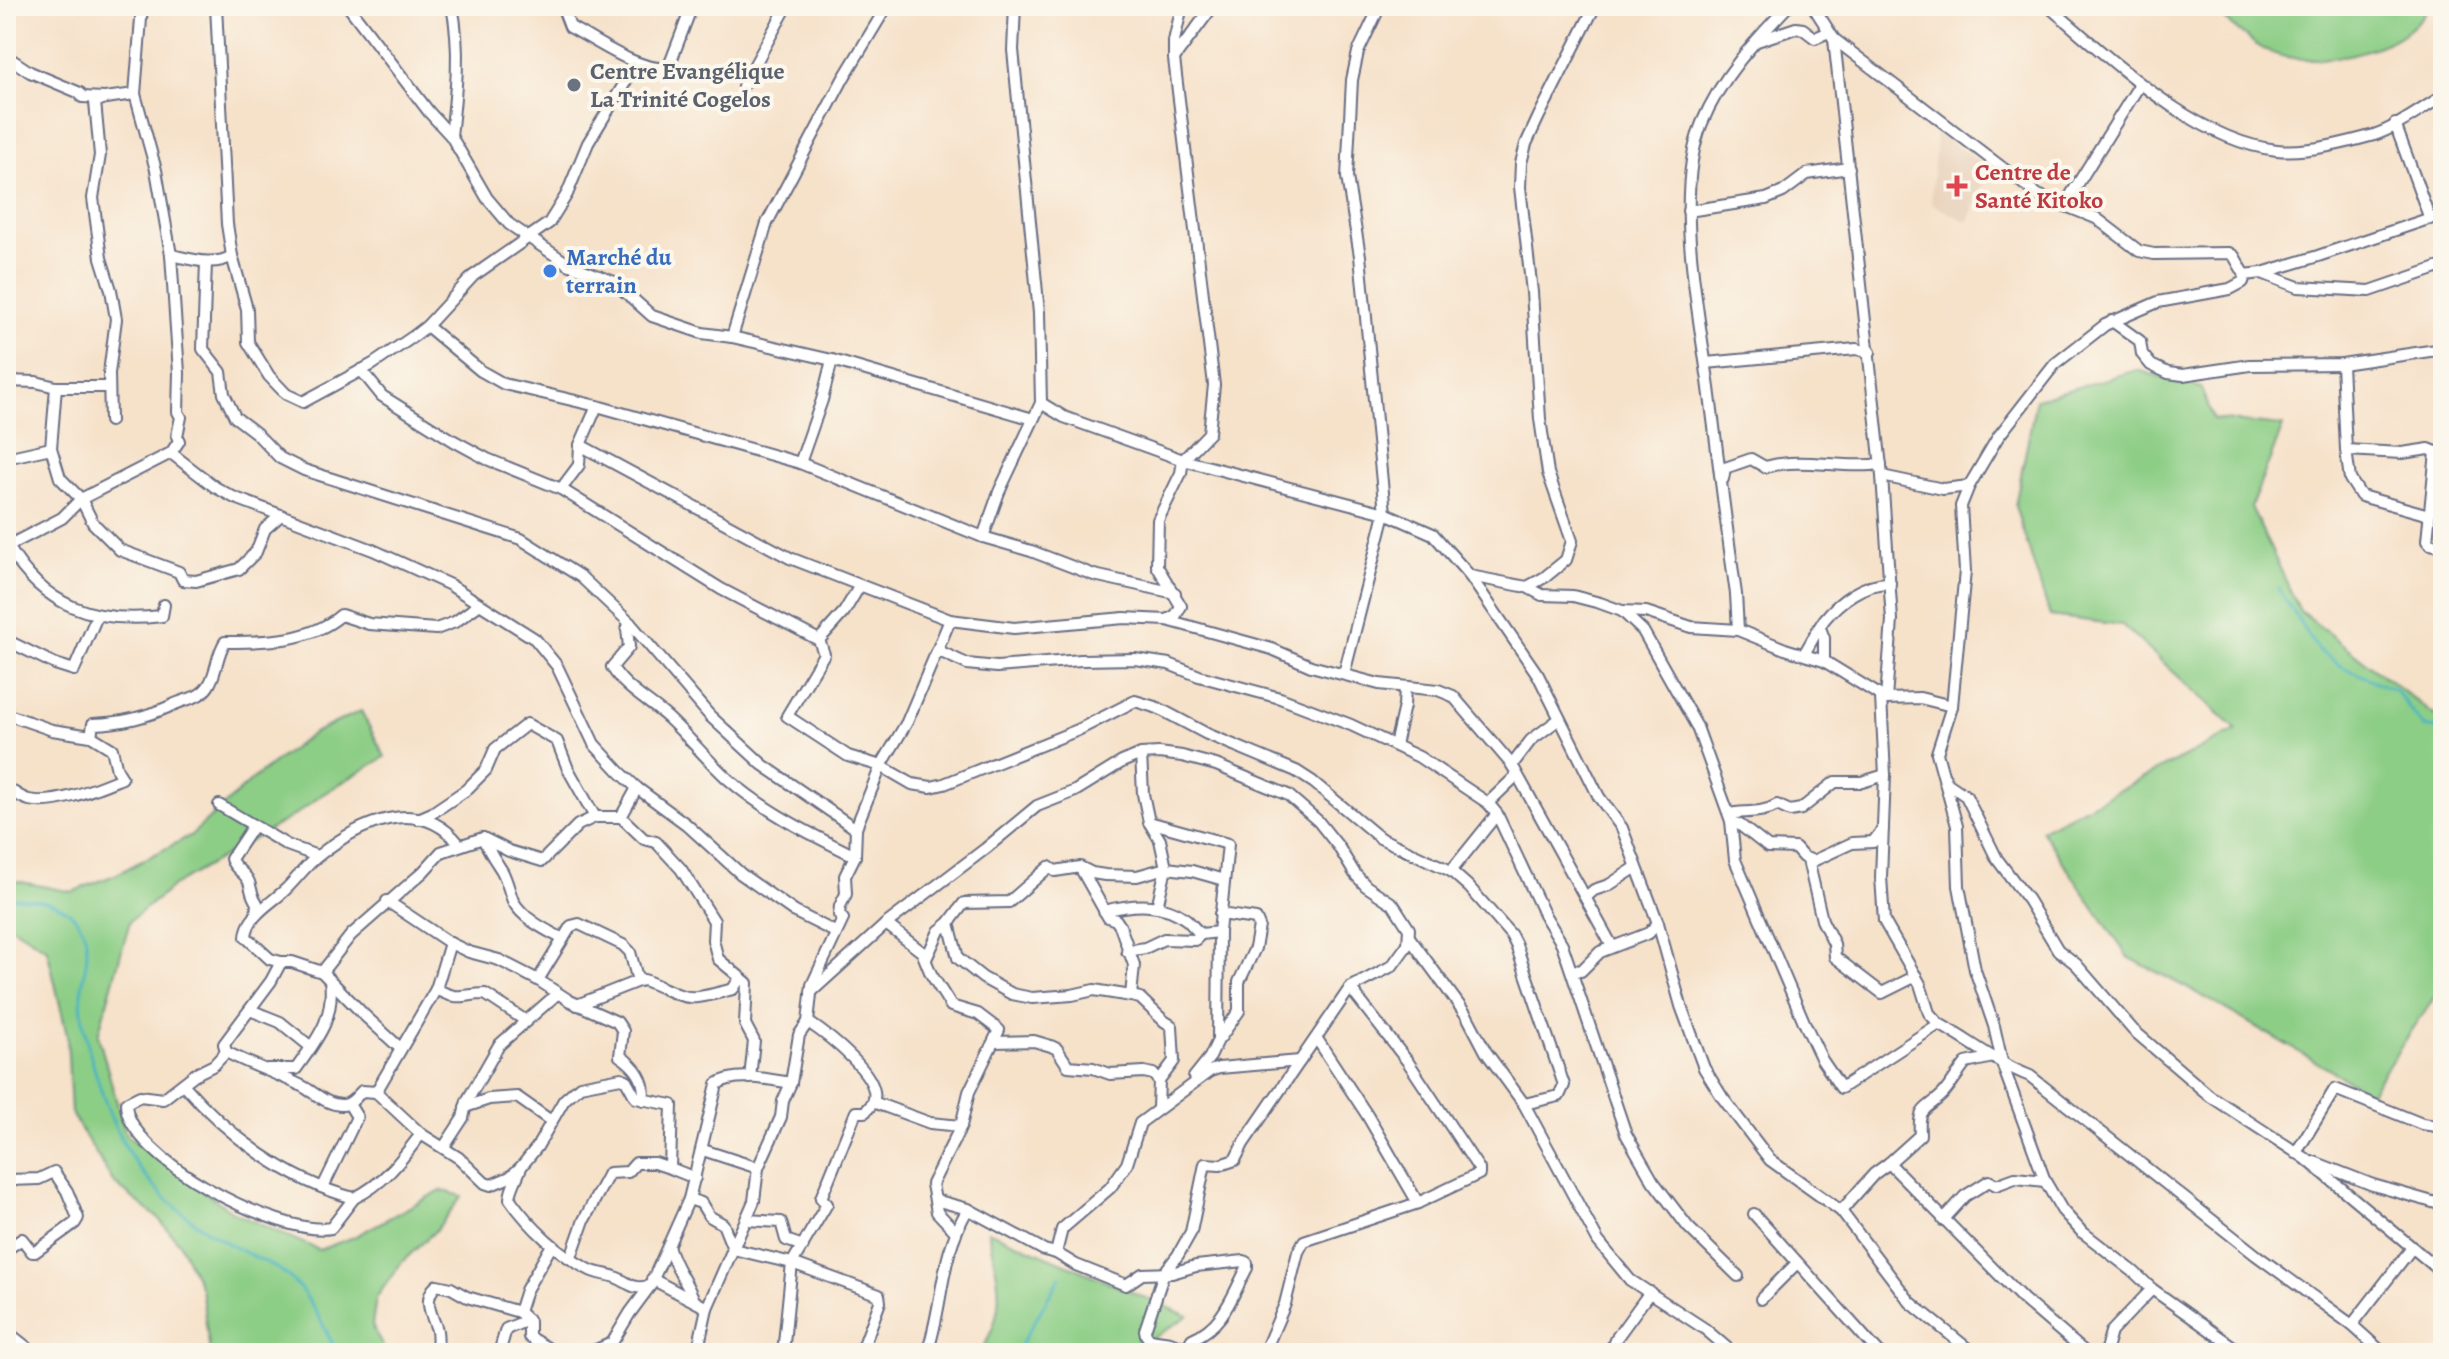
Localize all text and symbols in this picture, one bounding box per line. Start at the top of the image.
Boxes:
place label: Centre Evangélique La Trinité Cogelos [590,55,785,115]
marker: Centre Evangélique La Trinité Cogelos [565,76,583,94]
place label: Centre de Santé Kitoko [1975,156,2103,216]
marker: Centre de Santé Kitoko [1946,175,1968,197]
place label: Marché du terrain [566,241,673,301]
marker: Marché du terrain [541,262,559,280]

